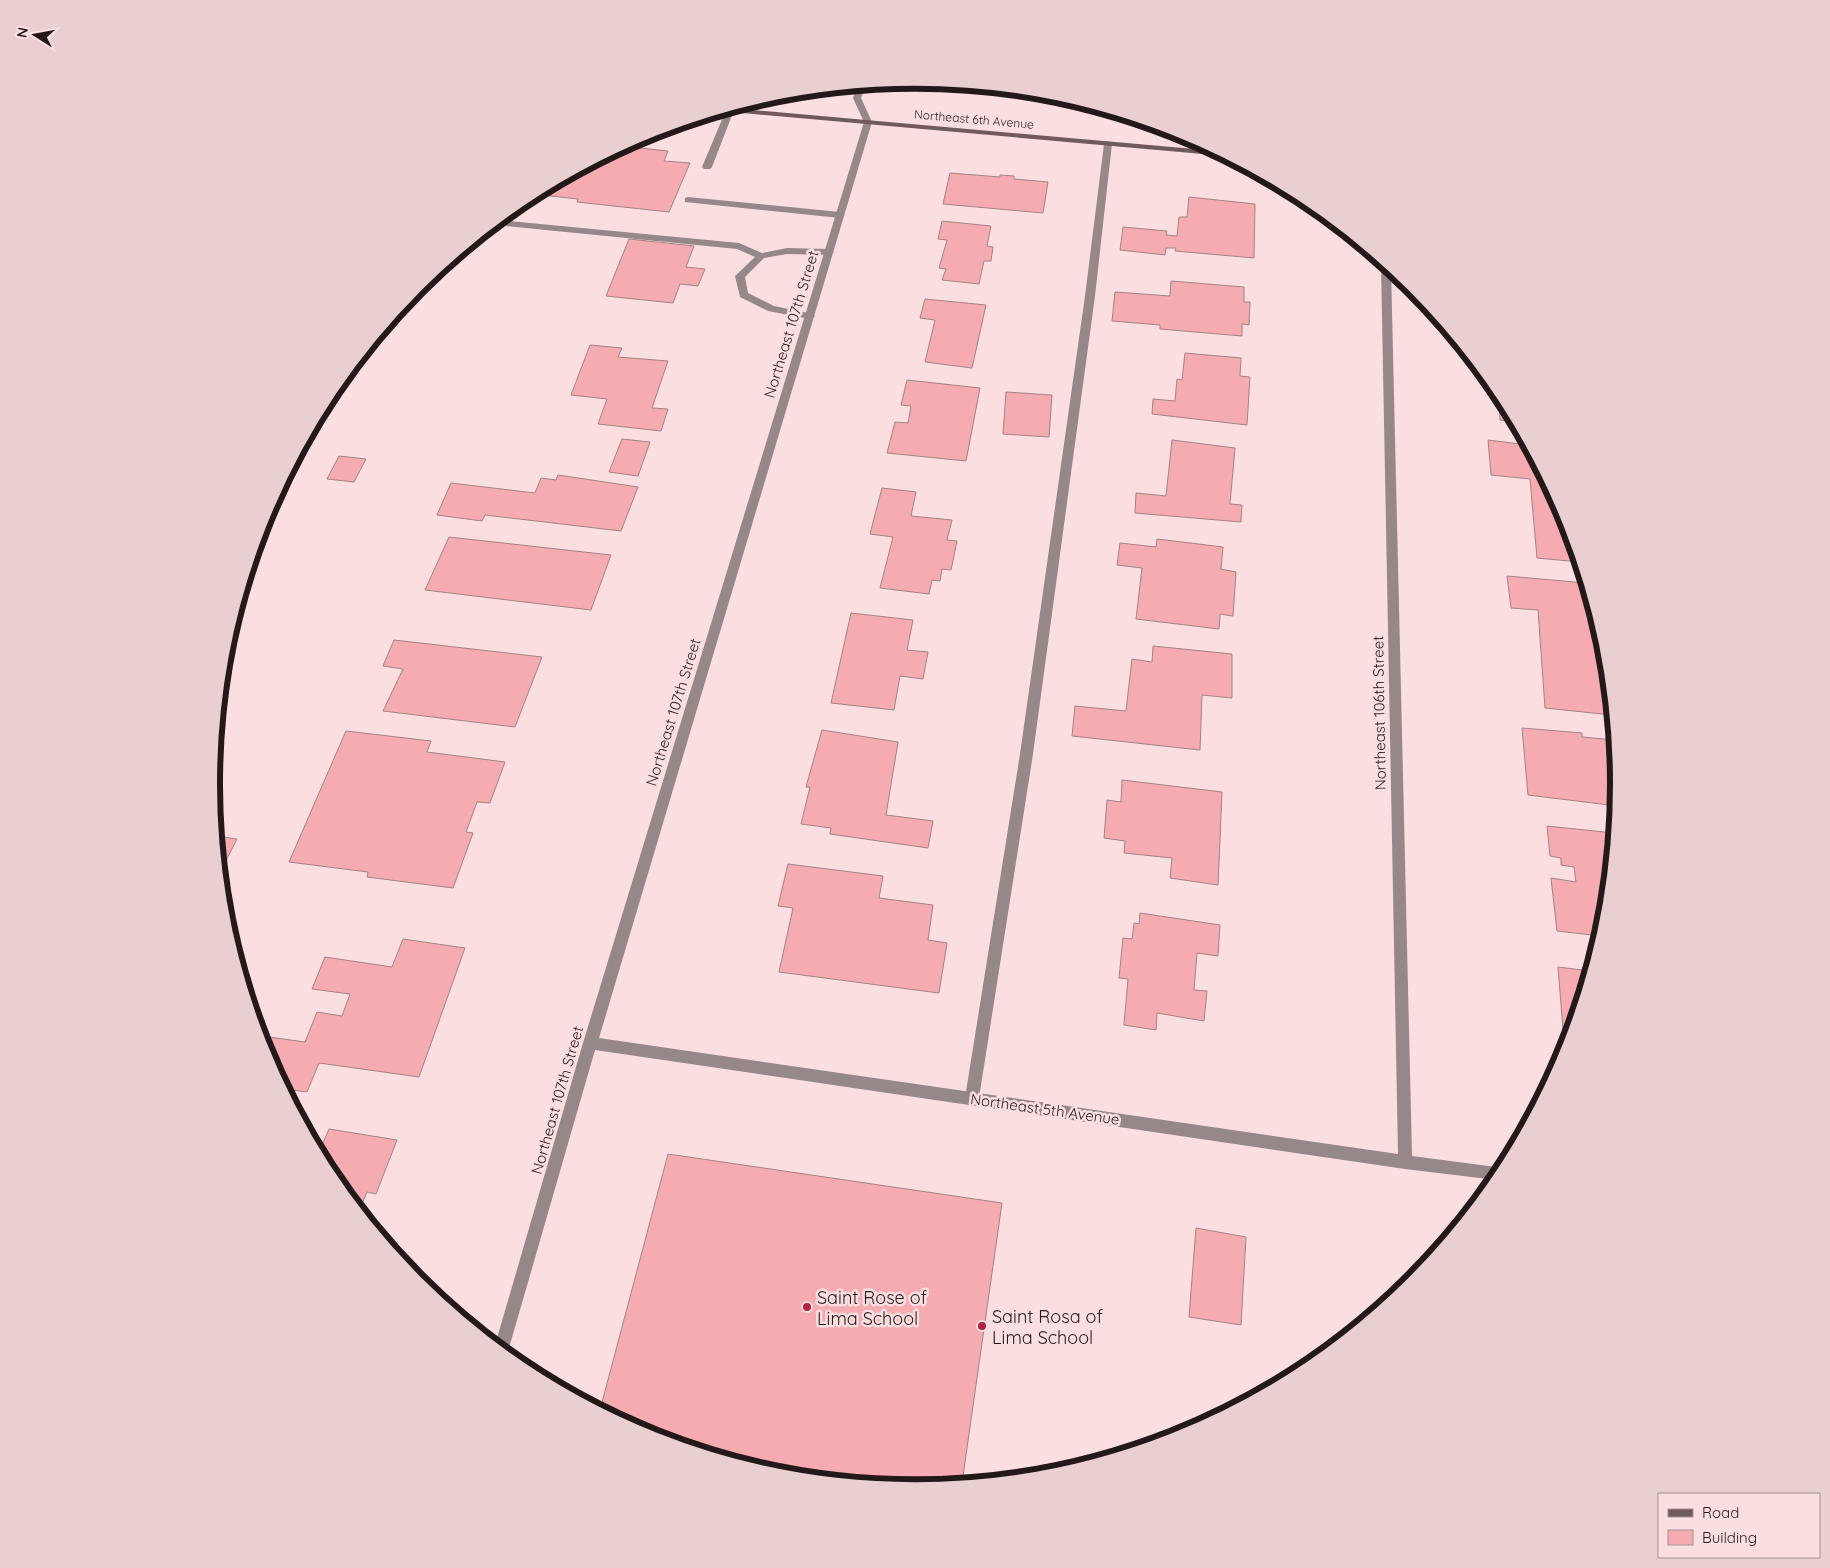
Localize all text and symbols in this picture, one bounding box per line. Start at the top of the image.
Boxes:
north arrow [10,10,60,60]
text: N [12,26,32,39]
street label: Northeast 6th Avenue [913,106,1035,132]
street label: Northeast 107th Street [760,248,822,400]
street label: Northeast 107th Street [642,636,704,788]
street label: Northeast 106th Street [1368,636,1390,790]
street label: Northeast 107th Street [527,1024,587,1176]
street label: Northeast 5th Avenue [969,1089,1121,1129]
place label: Saint Rose of Lima School [817,1286,928,1330]
marker: Saint Rose of Lima School [801,1301,813,1313]
place label: Saint Rosa of Lima School [992,1305,1103,1349]
marker: Saint Rosa of Lima School [976,1320,988,1332]
legend [1658,1493,1820,1558]
text: Road [1702,1503,1739,1522]
text: Building [1702,1528,1757,1547]

